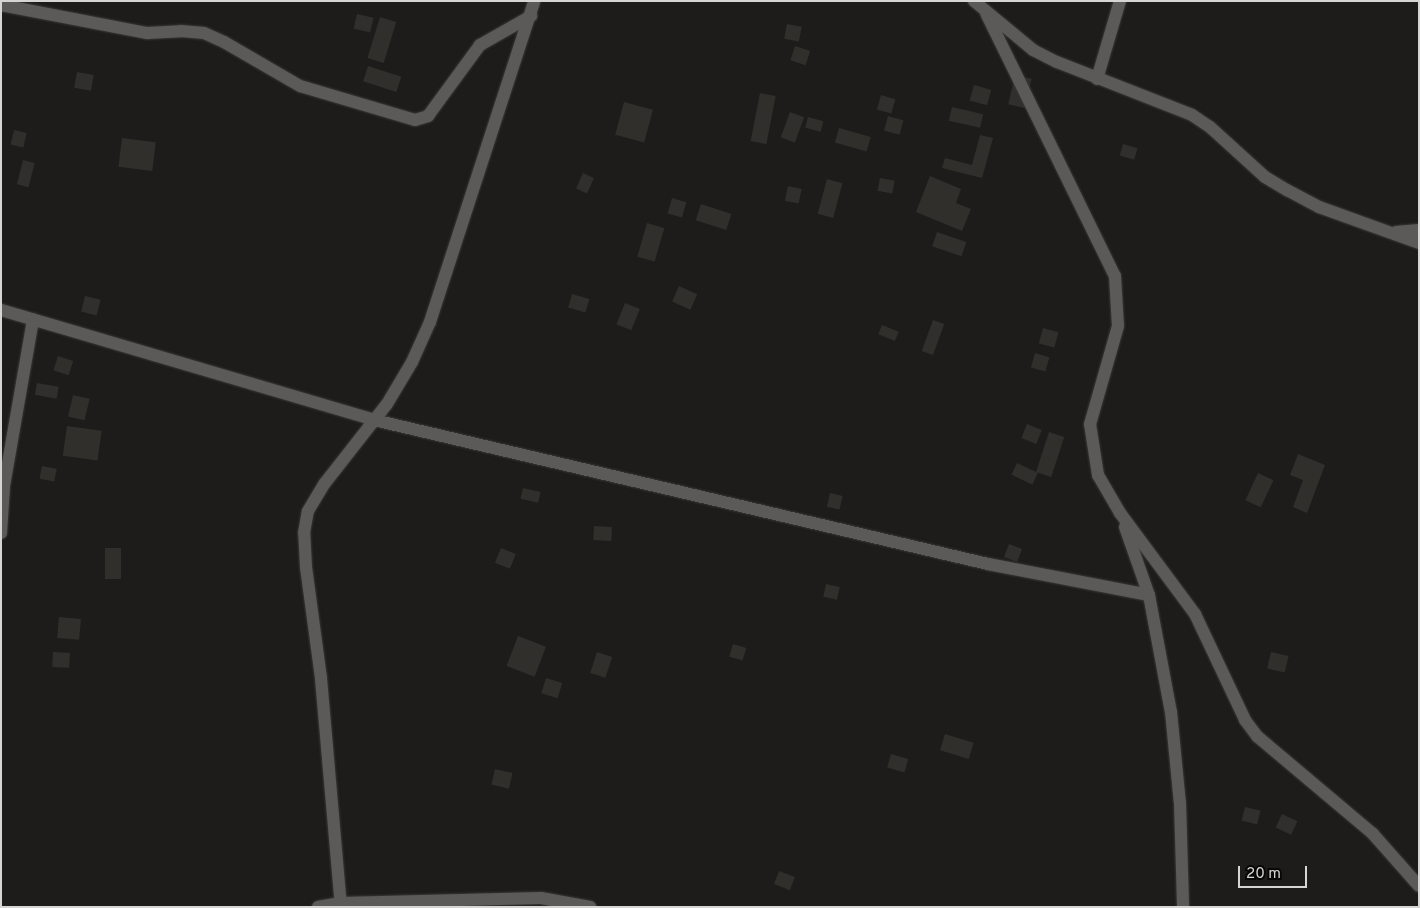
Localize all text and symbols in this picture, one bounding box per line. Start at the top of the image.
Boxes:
scale bar [1240,856,1309,888]
text: 20 m [1246,865,1281,884]

